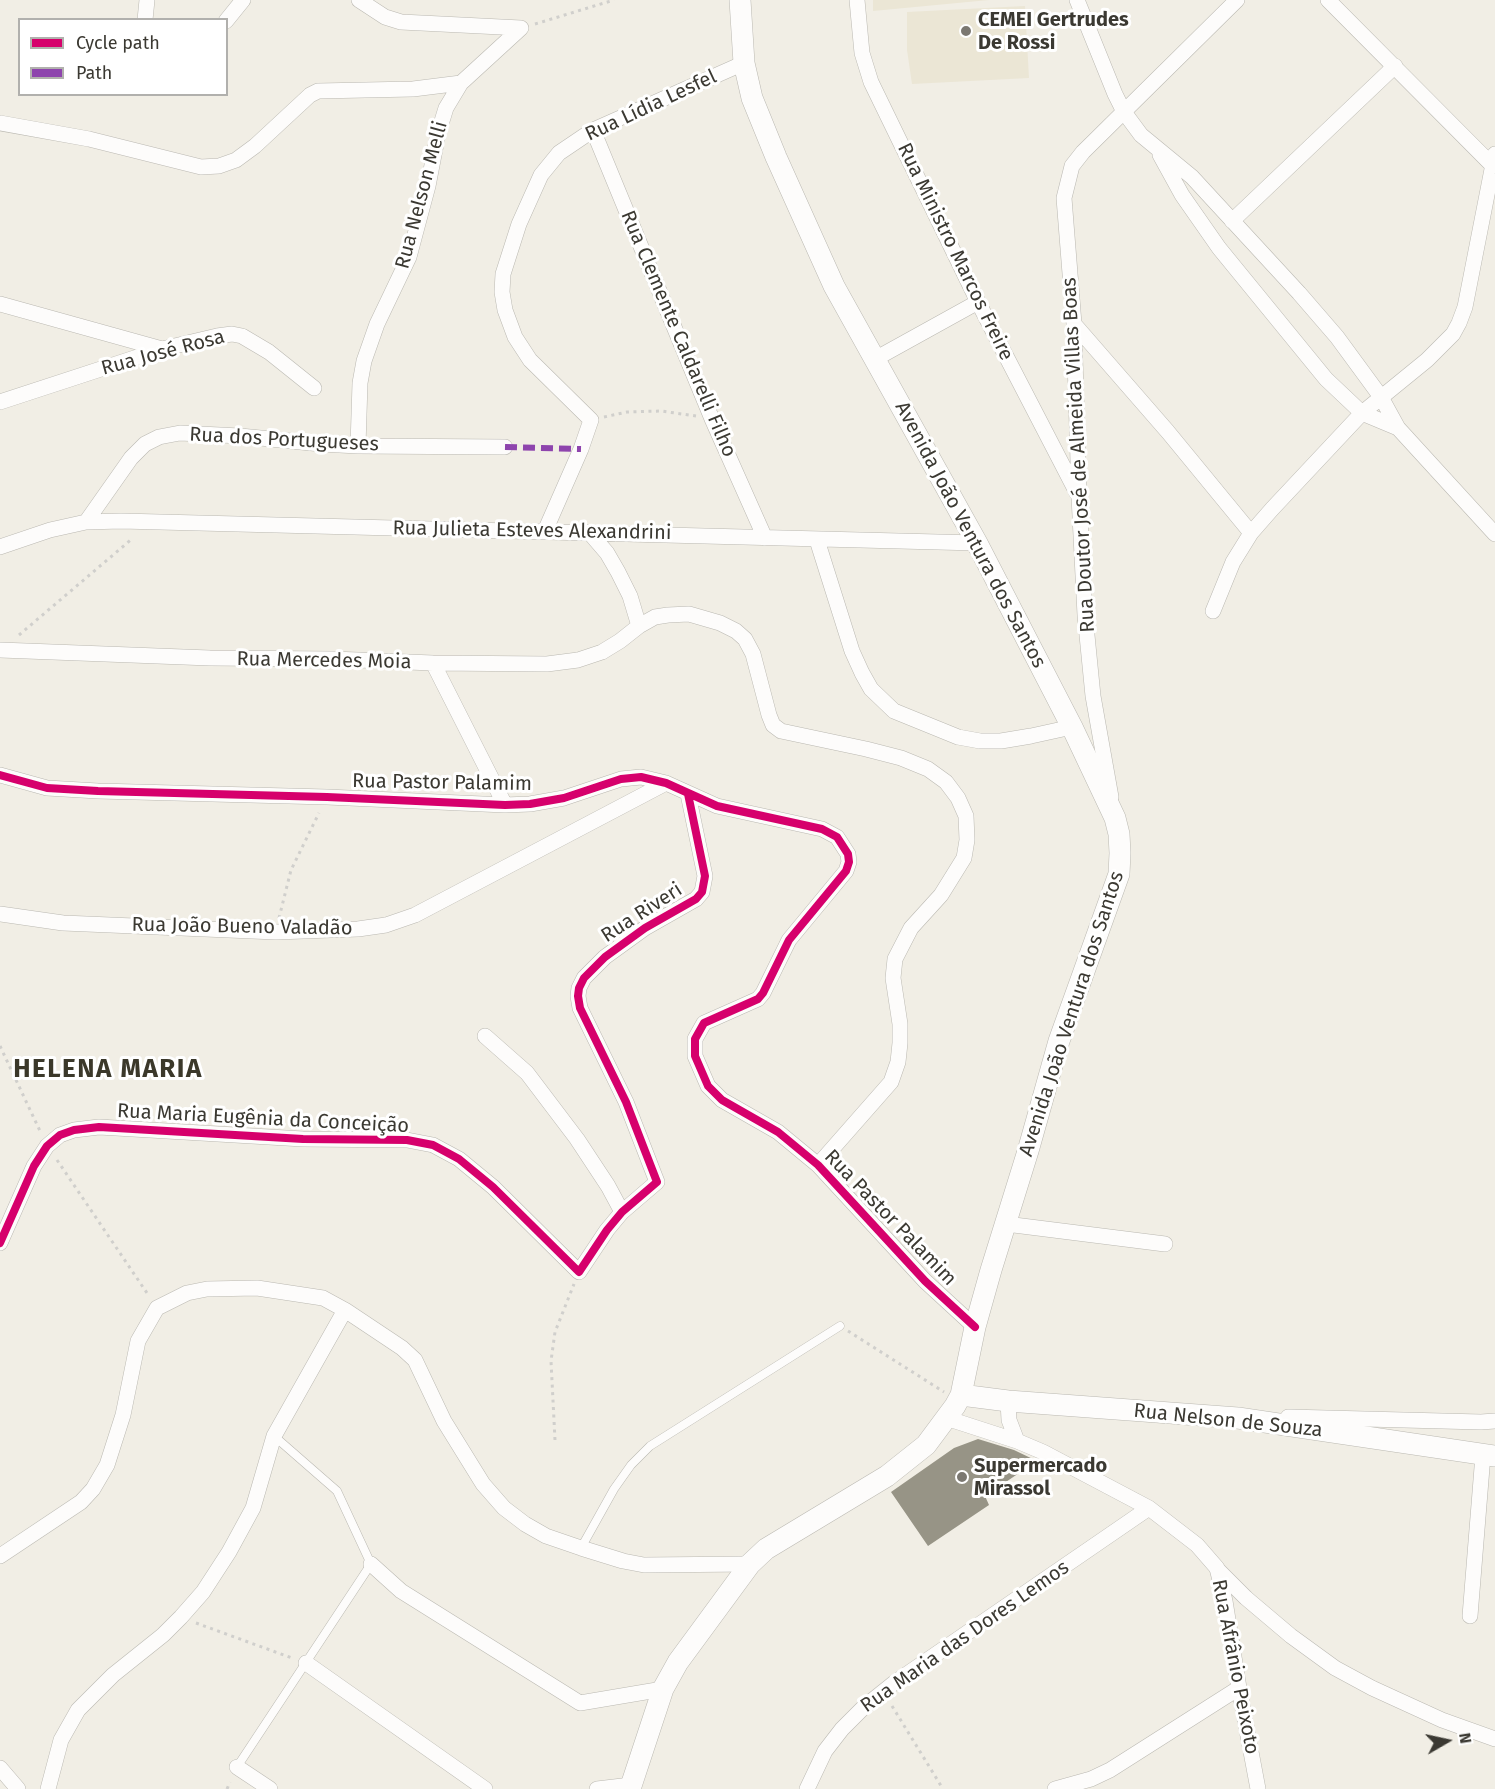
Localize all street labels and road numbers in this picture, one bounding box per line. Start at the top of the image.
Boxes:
street label: Rua Lídia Lesfel [582,65,720,147]
street label: Rua Nelson Melli [391,118,453,272]
street label: Rua Ministro Marcos Freire [892,139,1018,365]
street label: Rua Clemente Caldarelli Filho [615,207,741,461]
street label: Rua Doutor José de Almeida Villas Boas [1058,277,1100,633]
street label: Rua José Rosa [99,325,227,381]
street label: Avenida João Ventura dos Santos [889,398,1051,672]
street label: Rua dos Portugueses [189,423,379,457]
street label: Rua Julieta Esteves Alexandrini [392,517,672,545]
street label: Rua Mercedes Moia [236,647,412,675]
street label: Rua Pastor Palamim [352,769,532,797]
street label: Avenida João Ventura dos Santos [1015,869,1129,1159]
street label: Rua Riveri [597,878,687,948]
street label: Rua João Bueno Valadão [131,913,353,941]
street label: Rua Maria Eugênia da Conceição [116,1099,410,1139]
street label: Rua Pastor Palamim [819,1145,961,1291]
street label: Rua Nelson de Souza [1132,1399,1324,1443]
street label: Rua Maria das Dores Lemos [856,1556,1074,1718]
street label: Rua Afrânio Peixoto [1206,1578,1264,1756]

